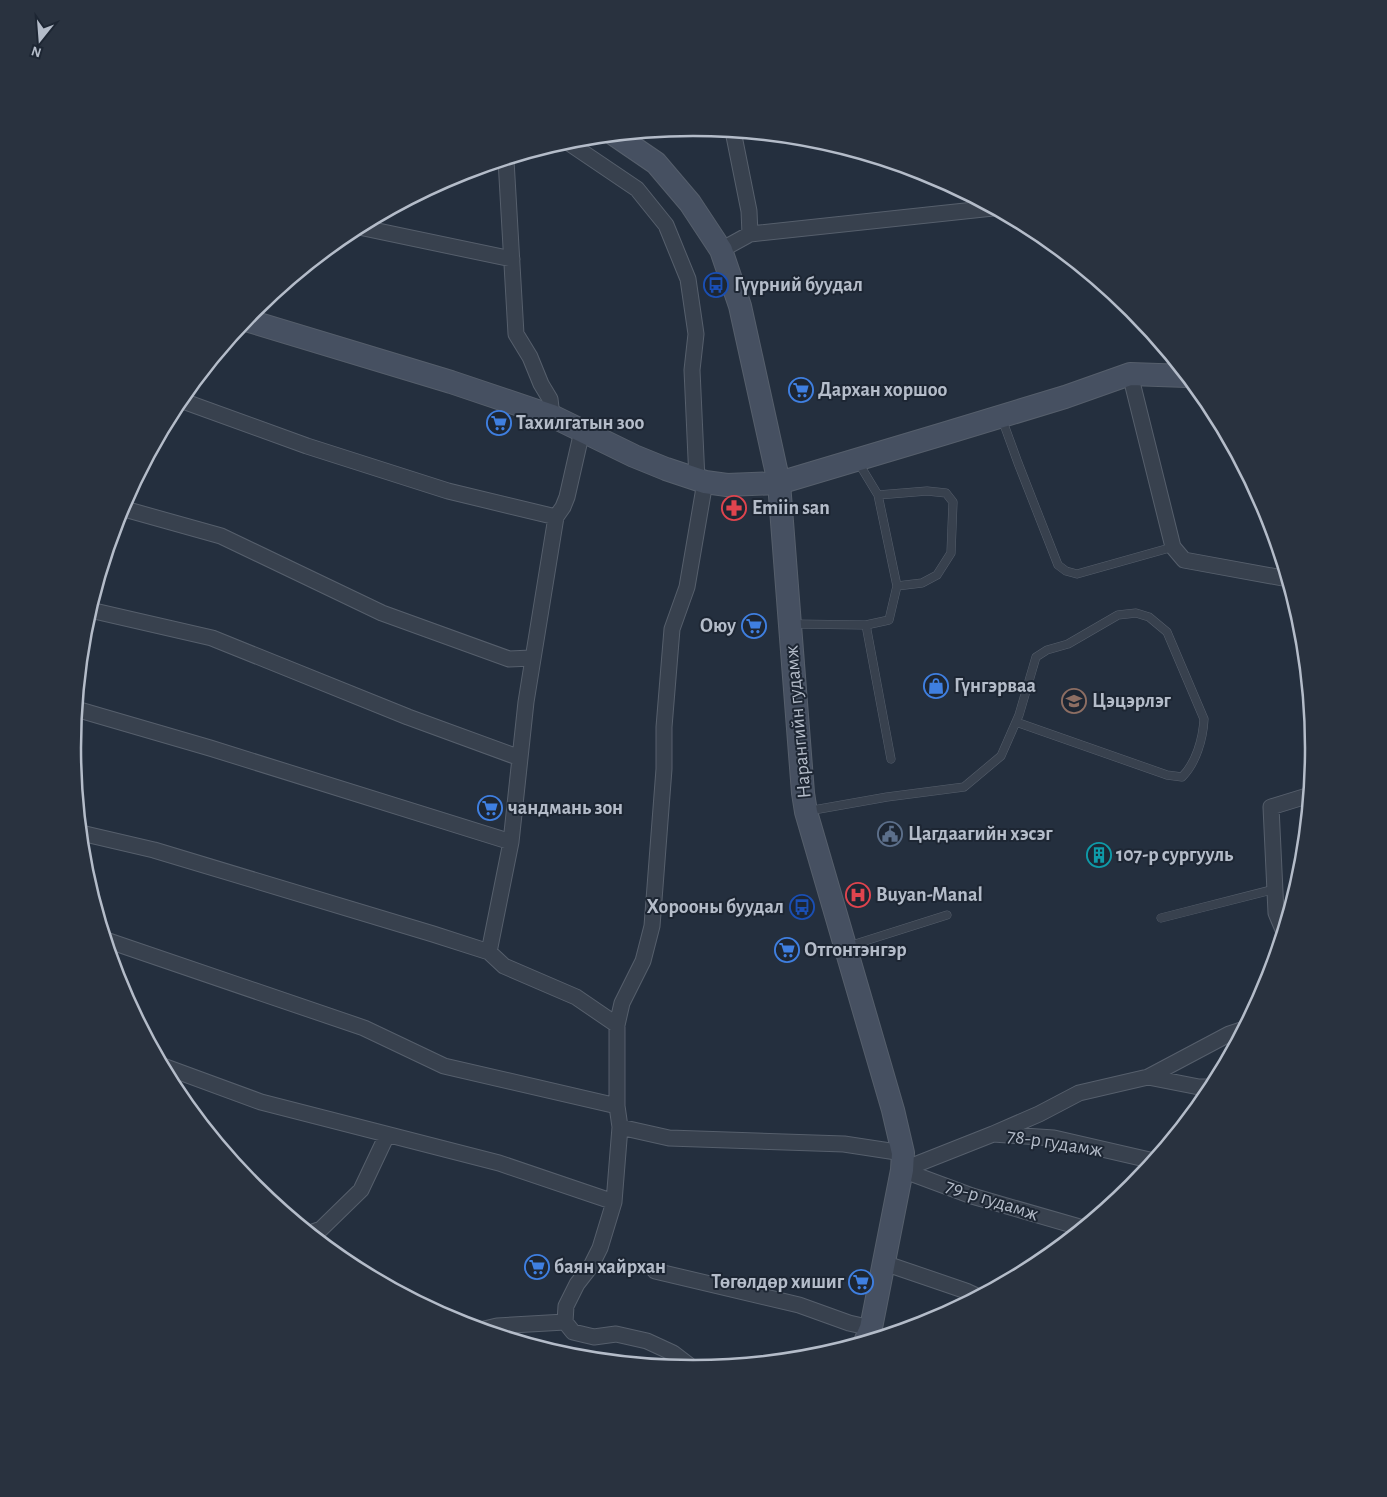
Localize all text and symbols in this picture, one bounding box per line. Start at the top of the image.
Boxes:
north arrow [15,15,65,65]
text: N [30,43,43,60]
bus stop icon: Гүүрний буудал [703,272,729,298]
place label: Гүүрний буудал [734,275,863,295]
supermarket icon: Дархан хоршоо [788,377,814,403]
place label: Дархан хоршоо [818,380,948,400]
supermarket icon: Тахилгатын зоо [486,410,512,436]
place label: Тахилгатын зоо [516,413,645,433]
pharmacy icon: Emiin san [721,495,747,521]
place label: Emiin san [752,498,830,518]
supermarket icon: Оюу [741,613,767,639]
place label: Оюу [700,616,736,636]
street label: Нарангийн гудамж [781,645,815,799]
shop icon: Гүнгэрваа [923,673,949,699]
place label: Гүнгэрваа [954,676,1037,696]
school or university icon: Цэцэрлэг [1061,688,1087,714]
place label: Цэцэрлэг [1092,691,1172,711]
supermarket icon: чандмань зон [477,795,503,821]
place label: чандмань зон [508,798,623,818]
public building icon: Цагдаагийн хэсэг [877,821,903,847]
place label: Цагдаагийн хэсэг [908,824,1053,844]
building icon: 107-р сургууль [1086,842,1112,868]
place label: 107-р сургууль [1116,845,1234,865]
hospital icon: Buyan-Manal [845,882,871,908]
place label: Buyan-Manal [876,885,983,905]
bus stop icon: Хорооны буудал [789,894,815,920]
place label: Хорооны буудал [647,897,784,917]
supermarket icon: Отгонтэнгэр [774,937,800,963]
place label: Отгонтэнгэр [804,940,907,960]
street label: 78-р гудамж [1006,1126,1104,1160]
street label: 79-р гудамж [943,1176,1041,1224]
supermarket icon: баян хайрхан [524,1254,550,1280]
place label: баян хайрхан [554,1257,666,1277]
supermarket icon: Төгөлдөр хишиг [848,1269,874,1295]
place label: Төгөлдөр хишиг [711,1272,845,1292]

